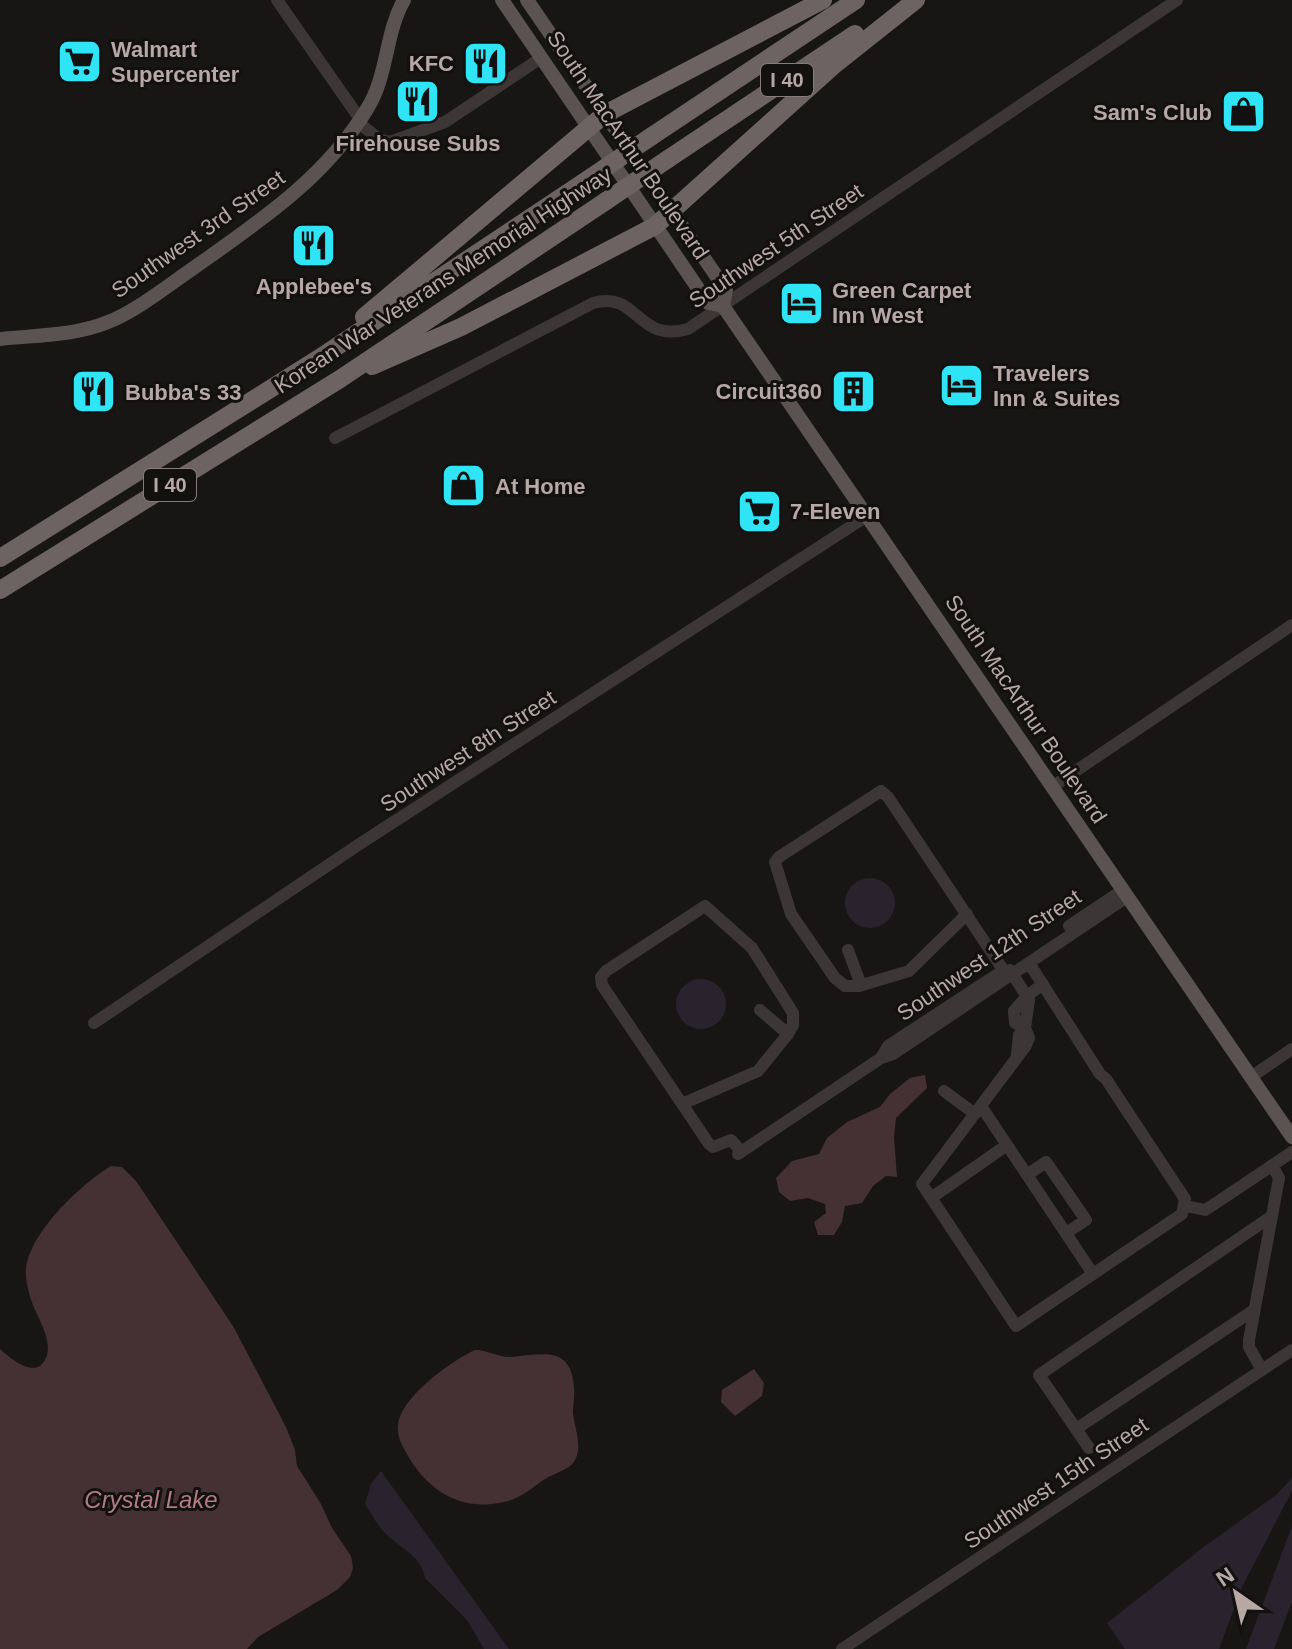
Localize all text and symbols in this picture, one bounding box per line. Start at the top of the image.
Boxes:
street label: South MacArthur Boulevard [542,26,714,264]
place label: Walmart Supercenter [111,37,240,87]
supermarket icon: Walmart Supercenter [56,38,104,86]
restaurant icon: KFC [461,39,509,87]
place label: KFC [409,51,454,76]
road number: I 40 [761,64,813,96]
restaurant icon: Firehouse Subs [394,78,442,126]
shop icon: Sam's Club [1219,88,1267,136]
place label: Sam's Club [1093,100,1212,125]
place label: Firehouse Subs [335,131,501,156]
street label: Korean War Veterans Memorial Highway [270,162,616,398]
street label: Southwest 3rd Street [107,165,289,303]
street label: Southwest 5th Street [684,179,868,313]
restaurant icon: Applebee's [290,221,338,269]
place label: Applebee's [256,274,372,299]
place label: Green Carpet Inn West [832,278,972,328]
hotel icon: Green Carpet Inn West [777,279,825,327]
place label: Travelers Inn & Suites [993,361,1120,411]
hotel icon: Travelers Inn & Suites [938,362,986,410]
building icon: Circuit360 [829,367,877,415]
restaurant icon: Bubba's 33 [70,368,118,416]
place label: Circuit360 [716,379,822,404]
place label: Bubba's 33 [125,380,242,405]
shop icon: At Home [440,462,488,510]
road number: I 40 [144,469,196,501]
place label: At Home [495,474,585,499]
supermarket icon: 7-Eleven [735,487,783,535]
place label: 7-Eleven [790,499,881,524]
street label: South MacArthur Boulevard [940,590,1112,828]
street label: Southwest 8th Street [376,685,560,817]
street label: Southwest 12th Street [892,884,1086,1026]
street label: Southwest 15th Street [959,1412,1153,1554]
water label: Crystal Lake [84,1486,218,1513]
north arrow [1196,1553,1276,1633]
text: N [1212,1562,1239,1592]

